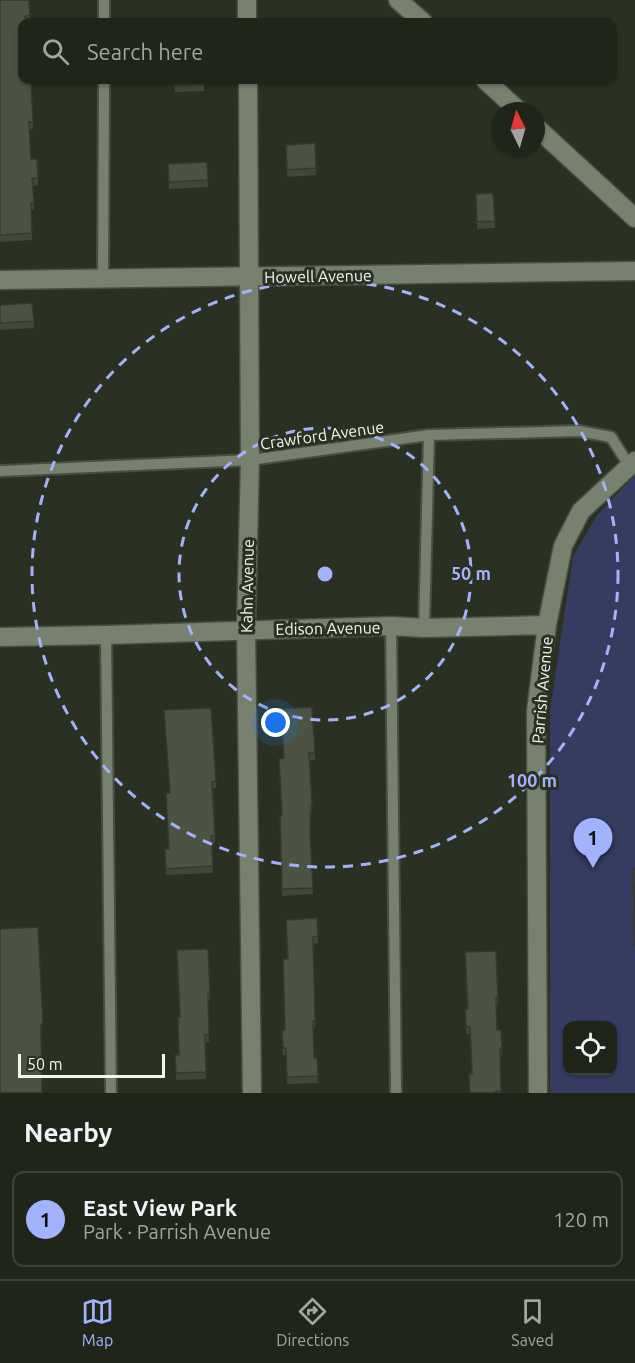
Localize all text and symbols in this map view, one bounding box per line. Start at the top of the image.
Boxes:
search box [18,18,617,84]
icon: search [39,35,72,68]
text: Search here [87,39,203,64]
north arrow [491,102,545,156]
street label: Howell Avenue [264,266,372,286]
street label: Crawford Avenue [259,417,385,453]
street label: Kahn Avenue [237,539,257,633]
text: 50 m [451,563,491,583]
centre of rings [315,564,335,584]
street label: Edison Avenue [275,618,381,638]
street label: Parrish Avenue [528,636,556,744]
your location [261,708,290,737]
text: 100 m [507,770,557,790]
pin: 1 [574,818,612,868]
map controls [563,1021,617,1075]
button: locate [563,1021,617,1075]
scale bar [18,1051,165,1078]
text: 50 m [27,1055,63,1073]
text: Nearby [24,1118,112,1147]
text: East View Park [83,1195,237,1220]
text: 1 [40,1208,51,1231]
text: 120 m [553,1208,609,1231]
text: Park · Parrish Avenue [83,1220,271,1243]
tab: Map [81,1295,114,1349]
tab: Directions [276,1295,349,1349]
tab: Saved [511,1295,554,1349]

